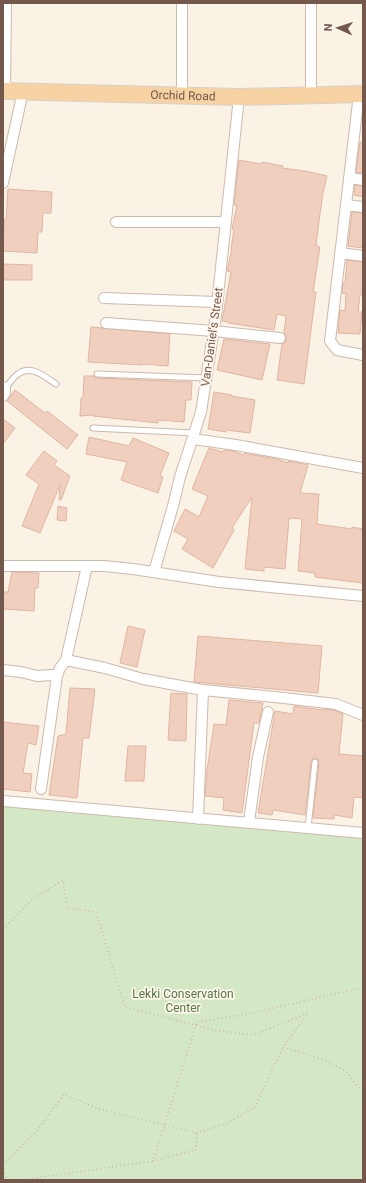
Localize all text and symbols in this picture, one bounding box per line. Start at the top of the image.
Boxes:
north arrow [318,8,358,48]
text: N [322,23,335,32]
street label: Orchid Road [150,88,216,103]
street label: Van-Daniel’s Street [198,287,226,387]
park label: Lekki Conservation Center [132,987,234,1015]

